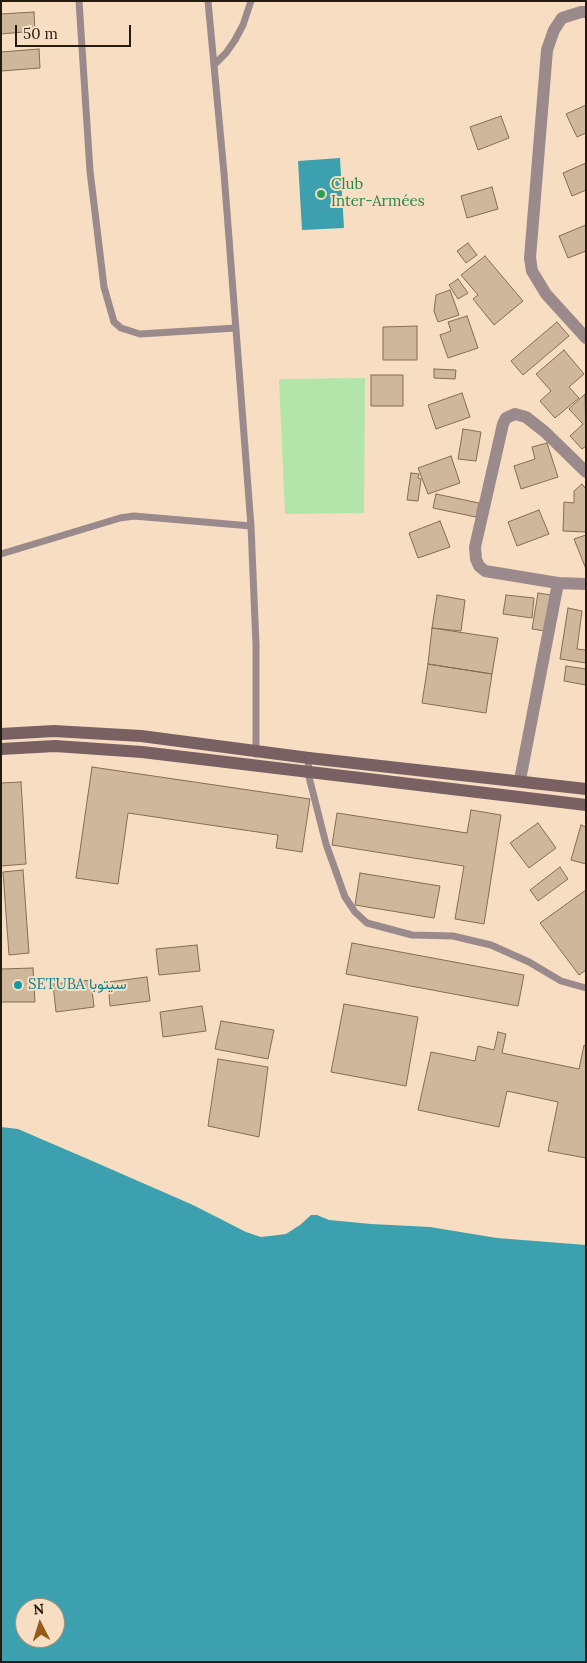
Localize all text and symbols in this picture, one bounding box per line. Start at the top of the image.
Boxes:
scale bar [18,15,134,47]
text: 50 m [23,24,58,43]
place label: Club Inter-Armées [331,176,425,211]
marker: Club Inter-Armées [315,188,327,200]
place label: SETUBA سيتوبا [28,976,127,994]
marker: SETUBA سيتوبا [12,979,24,991]
north arrow [15,1598,65,1648]
text: N [33,1600,45,1618]

